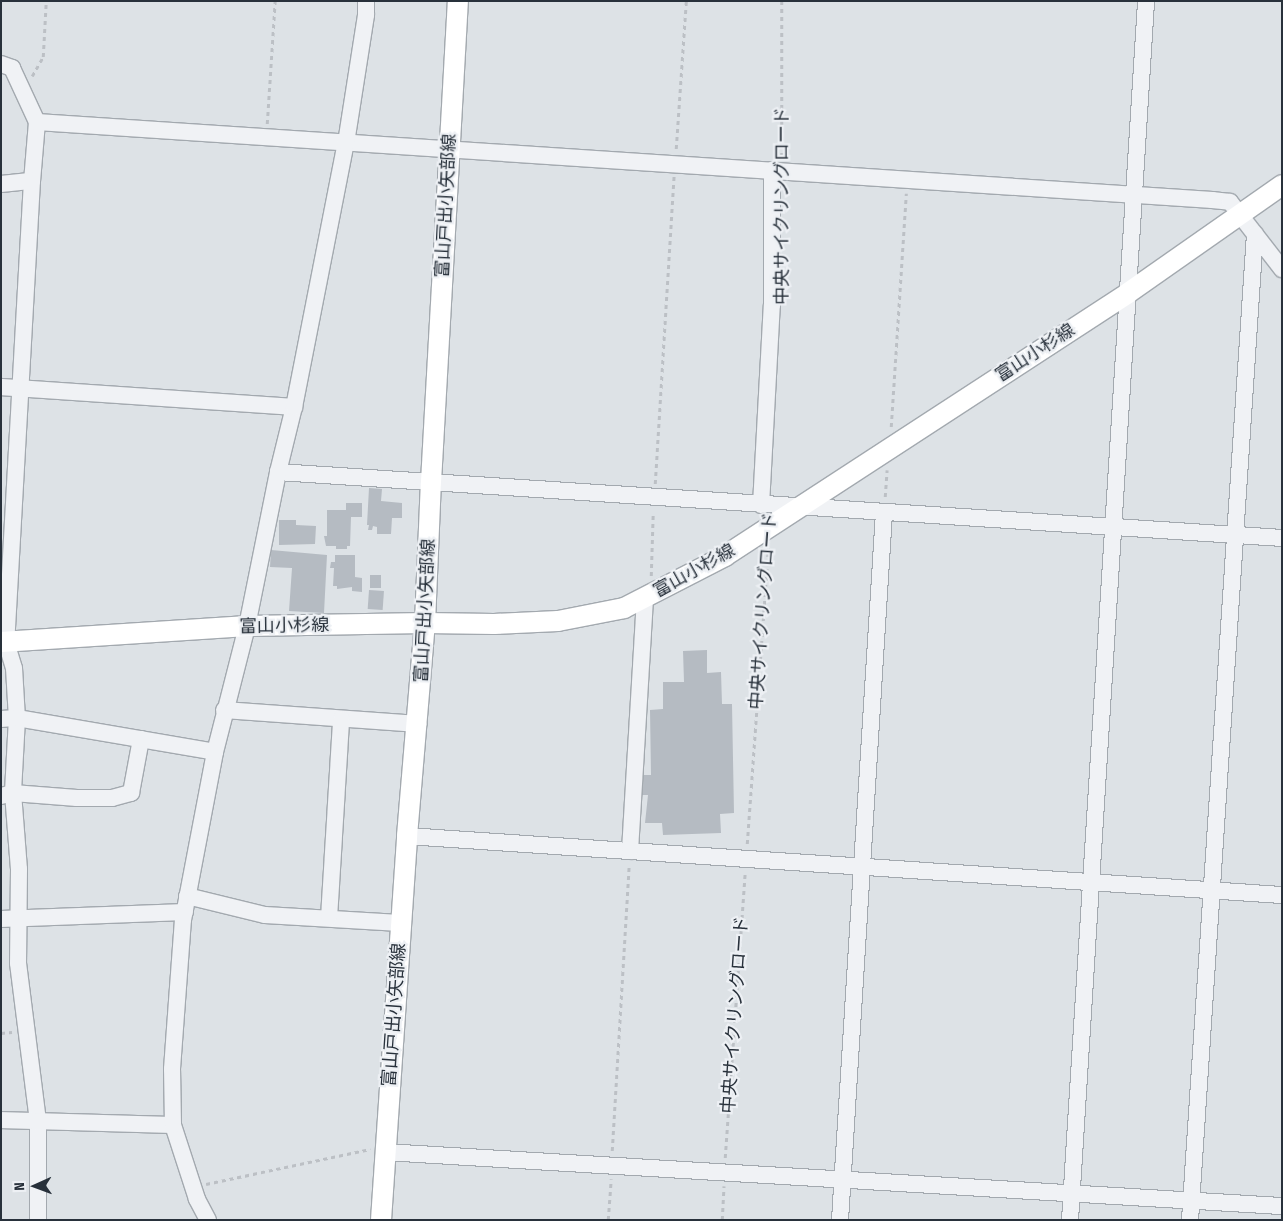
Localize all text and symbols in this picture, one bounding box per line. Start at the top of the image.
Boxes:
street label: 中央サイクリングロード [771,107,793,305]
street label: 富山戸出小矢部線 [431,134,461,278]
street label: 富山小杉線 [991,319,1079,387]
street label: 中央サイクリングロード [745,511,781,711]
street label: 富山戸出小矢部線 [410,539,440,683]
street label: 富山小杉線 [649,540,739,602]
street label: 富山小杉線 [239,614,329,638]
street label: 中央サイクリングロード [717,915,753,1115]
street label: 富山戸出小矢部線 [378,942,410,1088]
north arrow [10,1161,60,1211]
text: N [11,1182,28,1191]

